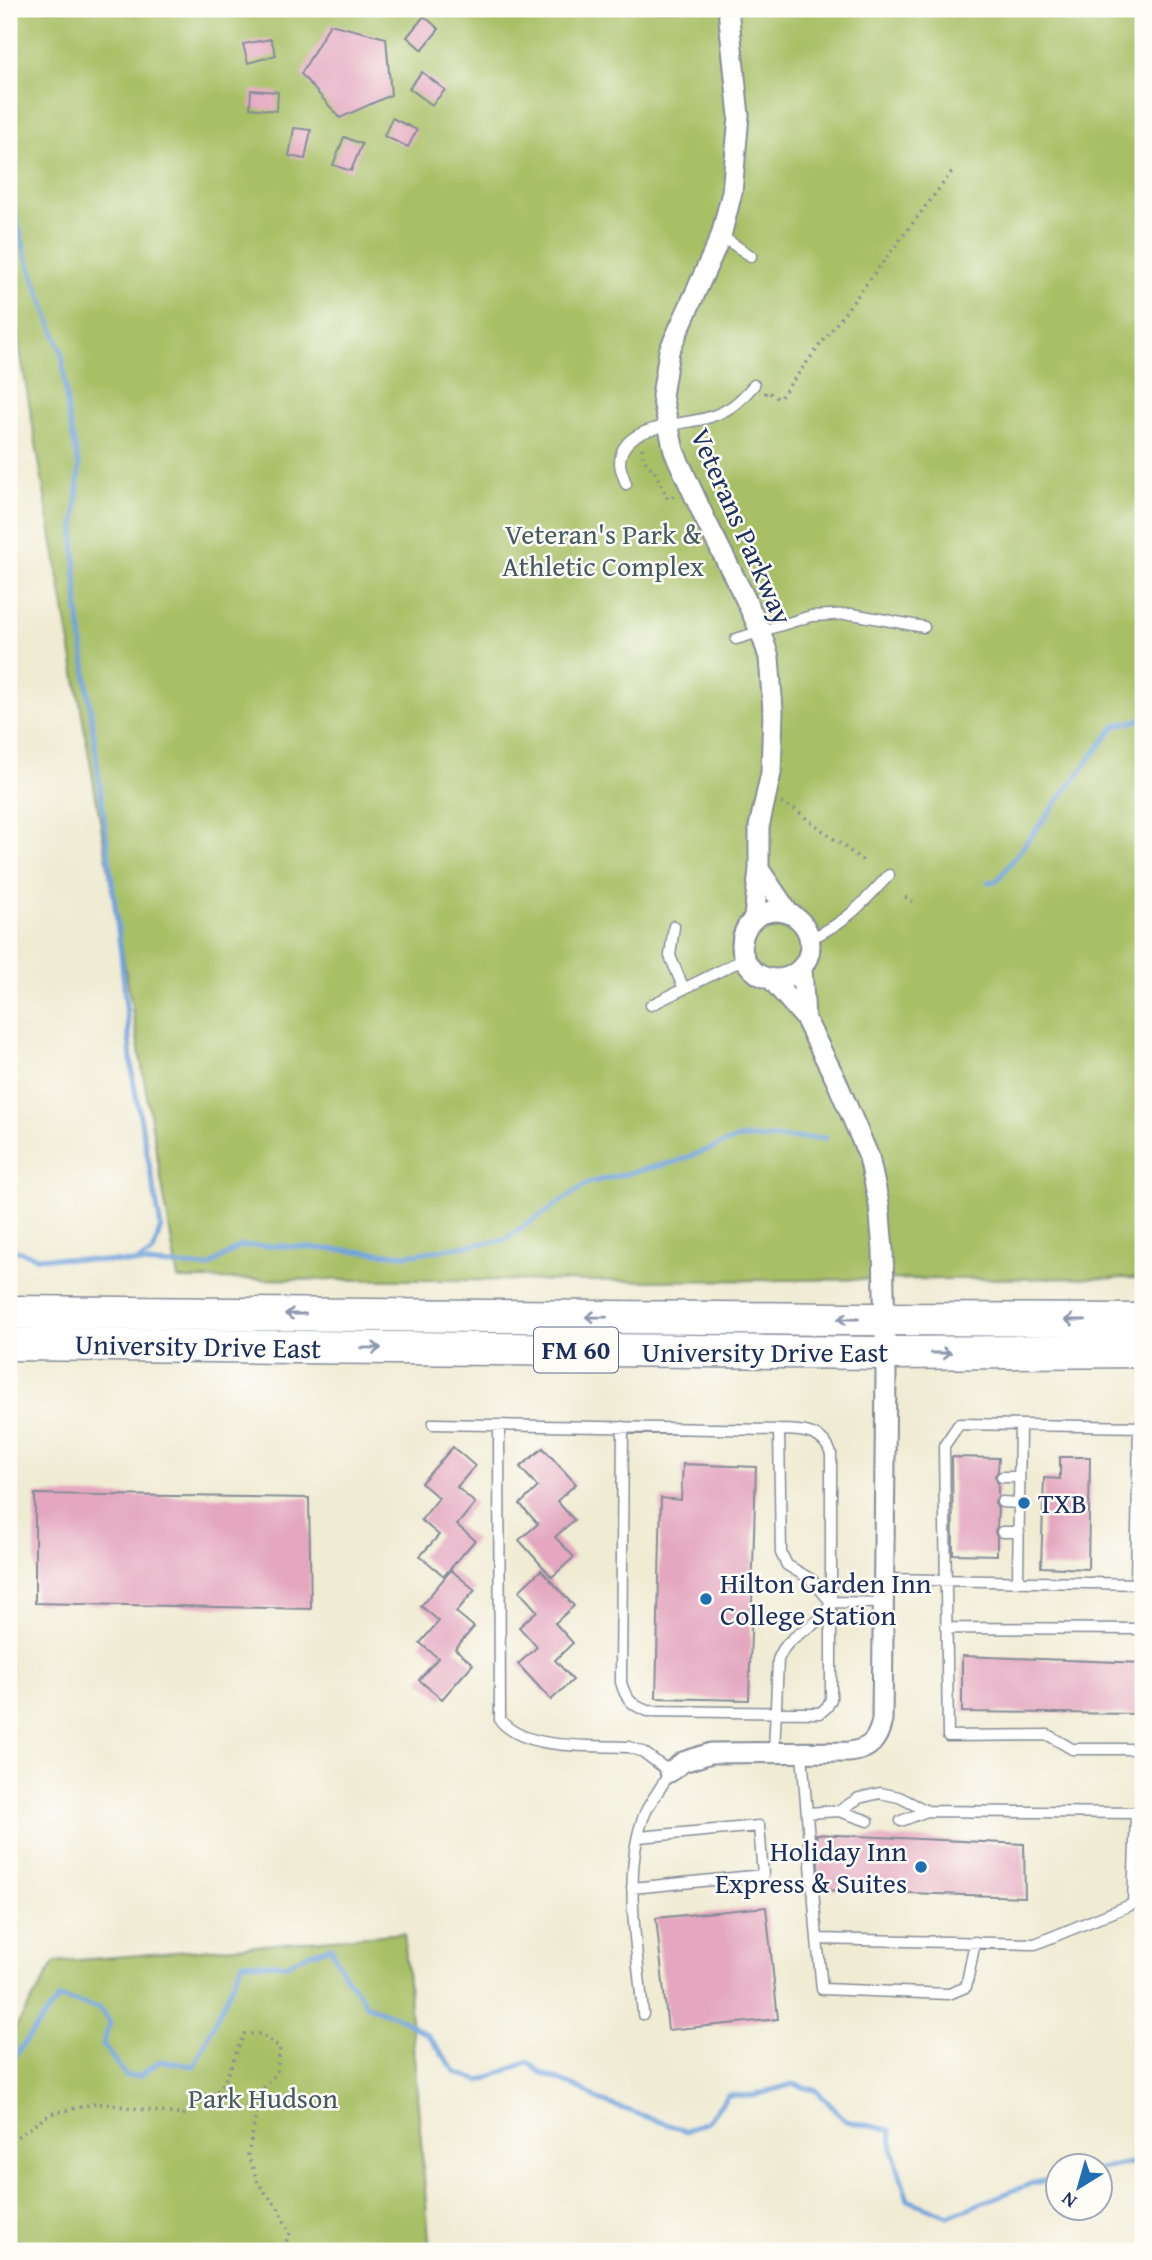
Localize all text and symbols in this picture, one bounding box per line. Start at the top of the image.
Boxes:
street label: Veterans Parkway [681,421,804,631]
park label: Veteran's Park & Athletic Complex [502,513,705,586]
one-way arrow [283,1307,306,1321]
one-way arrow [584,1310,607,1324]
one-way arrow [836,1312,859,1326]
one-way arrow [1064,1313,1087,1327]
street label: University Drive East [74,1323,322,1368]
road number: FM 60 [534,1328,618,1372]
street label: University Drive East [642,1331,888,1372]
one-way arrow [359,1341,382,1355]
one-way arrow [930,1346,953,1360]
place label: TXB [1038,1482,1087,1523]
marker: TXB [1016,1495,1032,1511]
place label: Hilton Garden Inn College Station [720,1562,932,1635]
marker: Hilton Garden Inn College Station [698,1591,714,1607]
place label: Holiday Inn Express & Suites [715,1830,907,1903]
marker: Holiday Inn Express & Suites [913,1859,929,1875]
park label: Park Hudson [188,2077,338,2118]
north arrow [1044,2152,1114,2222]
text: N [1055,2185,1082,2216]

